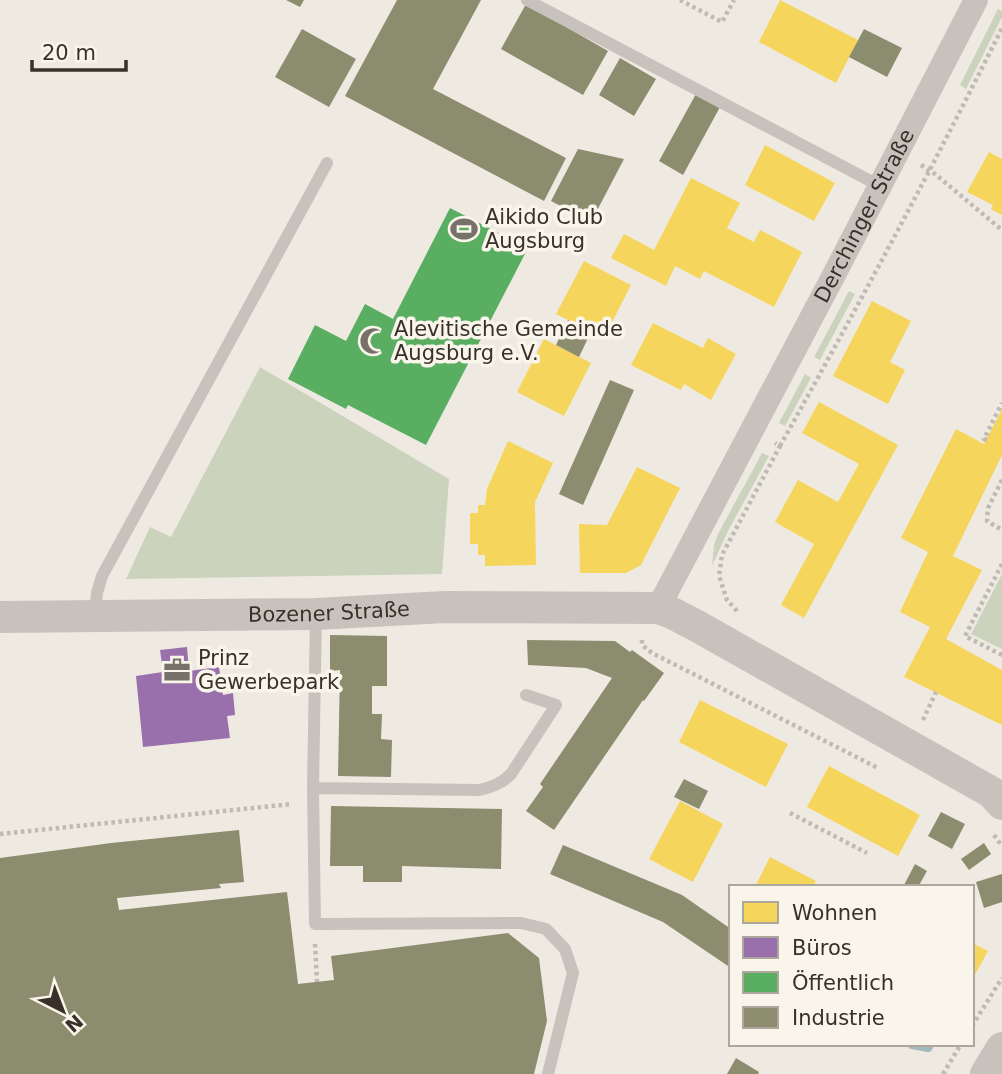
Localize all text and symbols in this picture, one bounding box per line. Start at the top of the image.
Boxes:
scale bar [32,28,126,72]
text: 20 m [42,41,96,65]
street label: Derchinger Straße [809,125,919,307]
place label: Aikido Club Augsburg [485,205,603,253]
sports icon: Aikido Club Augsburg [449,214,479,244]
place label: Alevitische Gemeinde Augsburg e.V. [394,317,623,365]
mosque icon: Alevitische Gemeinde Augsburg e.V. [358,326,388,356]
street label: Bozener Straße [248,597,411,627]
place label: Prinz Gewerbepark [198,646,340,694]
office icon: Prinz Gewerbepark [162,655,192,685]
legend [729,885,974,1046]
text: Wohnen [792,901,877,925]
text: Büros [792,936,852,960]
text: Öffentlich [792,970,894,995]
north arrow [28,976,98,1046]
text: Industrie [792,1006,885,1030]
text: N [61,1010,88,1037]

